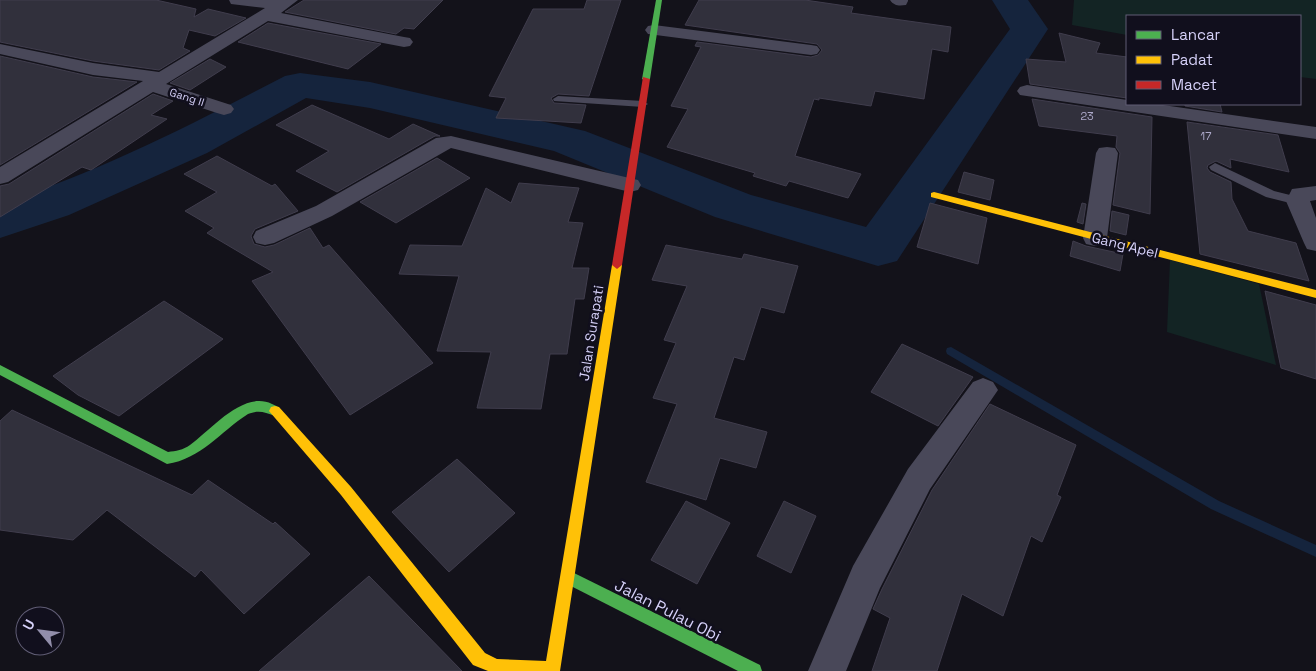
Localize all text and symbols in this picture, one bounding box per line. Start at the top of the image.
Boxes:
legend [1126,15,1301,105]
text: Lancar [1171,25,1221,44]
text: Padat [1171,50,1213,69]
text: Macet [1171,75,1217,94]
street label: Gang II [168,85,206,109]
house number: 23 [1080,109,1094,123]
house number: 17 [1201,129,1211,143]
street label: Gang Apel [1090,228,1160,262]
street label: Jalan Surapati [575,284,607,382]
street label: Jalan Pulau Obi [611,575,724,646]
north arrow [15,606,65,656]
text: U [18,616,39,633]

